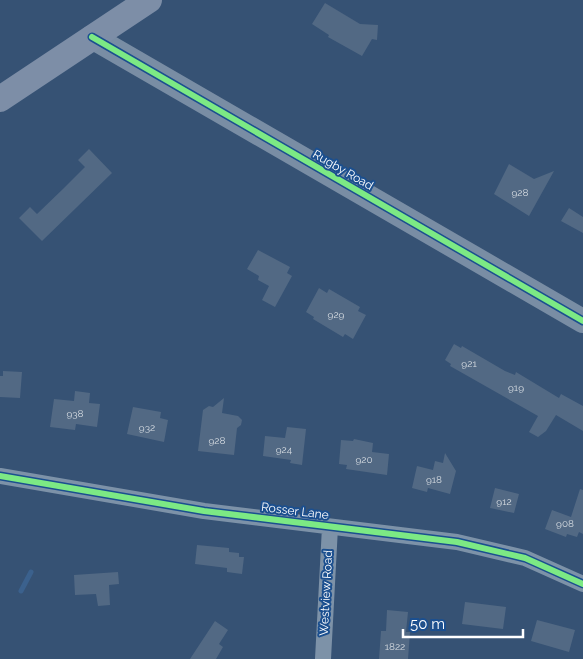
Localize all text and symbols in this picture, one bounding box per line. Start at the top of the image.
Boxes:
street label: Rugby Road [310,147,376,193]
house number: 928 [512,187,529,198]
house number: 929 [328,309,345,320]
house number: 921 [461,358,477,369]
house number: 919 [508,382,524,393]
house number: 938 [66,408,84,419]
house number: 932 [139,422,155,433]
house number: 928 [209,435,226,446]
house number: 924 [276,444,293,455]
house number: 920 [355,454,373,465]
house number: 918 [426,474,442,485]
house number: 912 [496,496,512,507]
street label: Rosser Lane [260,500,330,522]
house number: 908 [556,518,574,529]
street label: Westview Road [317,550,335,636]
scale bar [403,606,523,638]
text: 50 m [410,615,445,633]
house number: 1822 [385,641,405,652]

